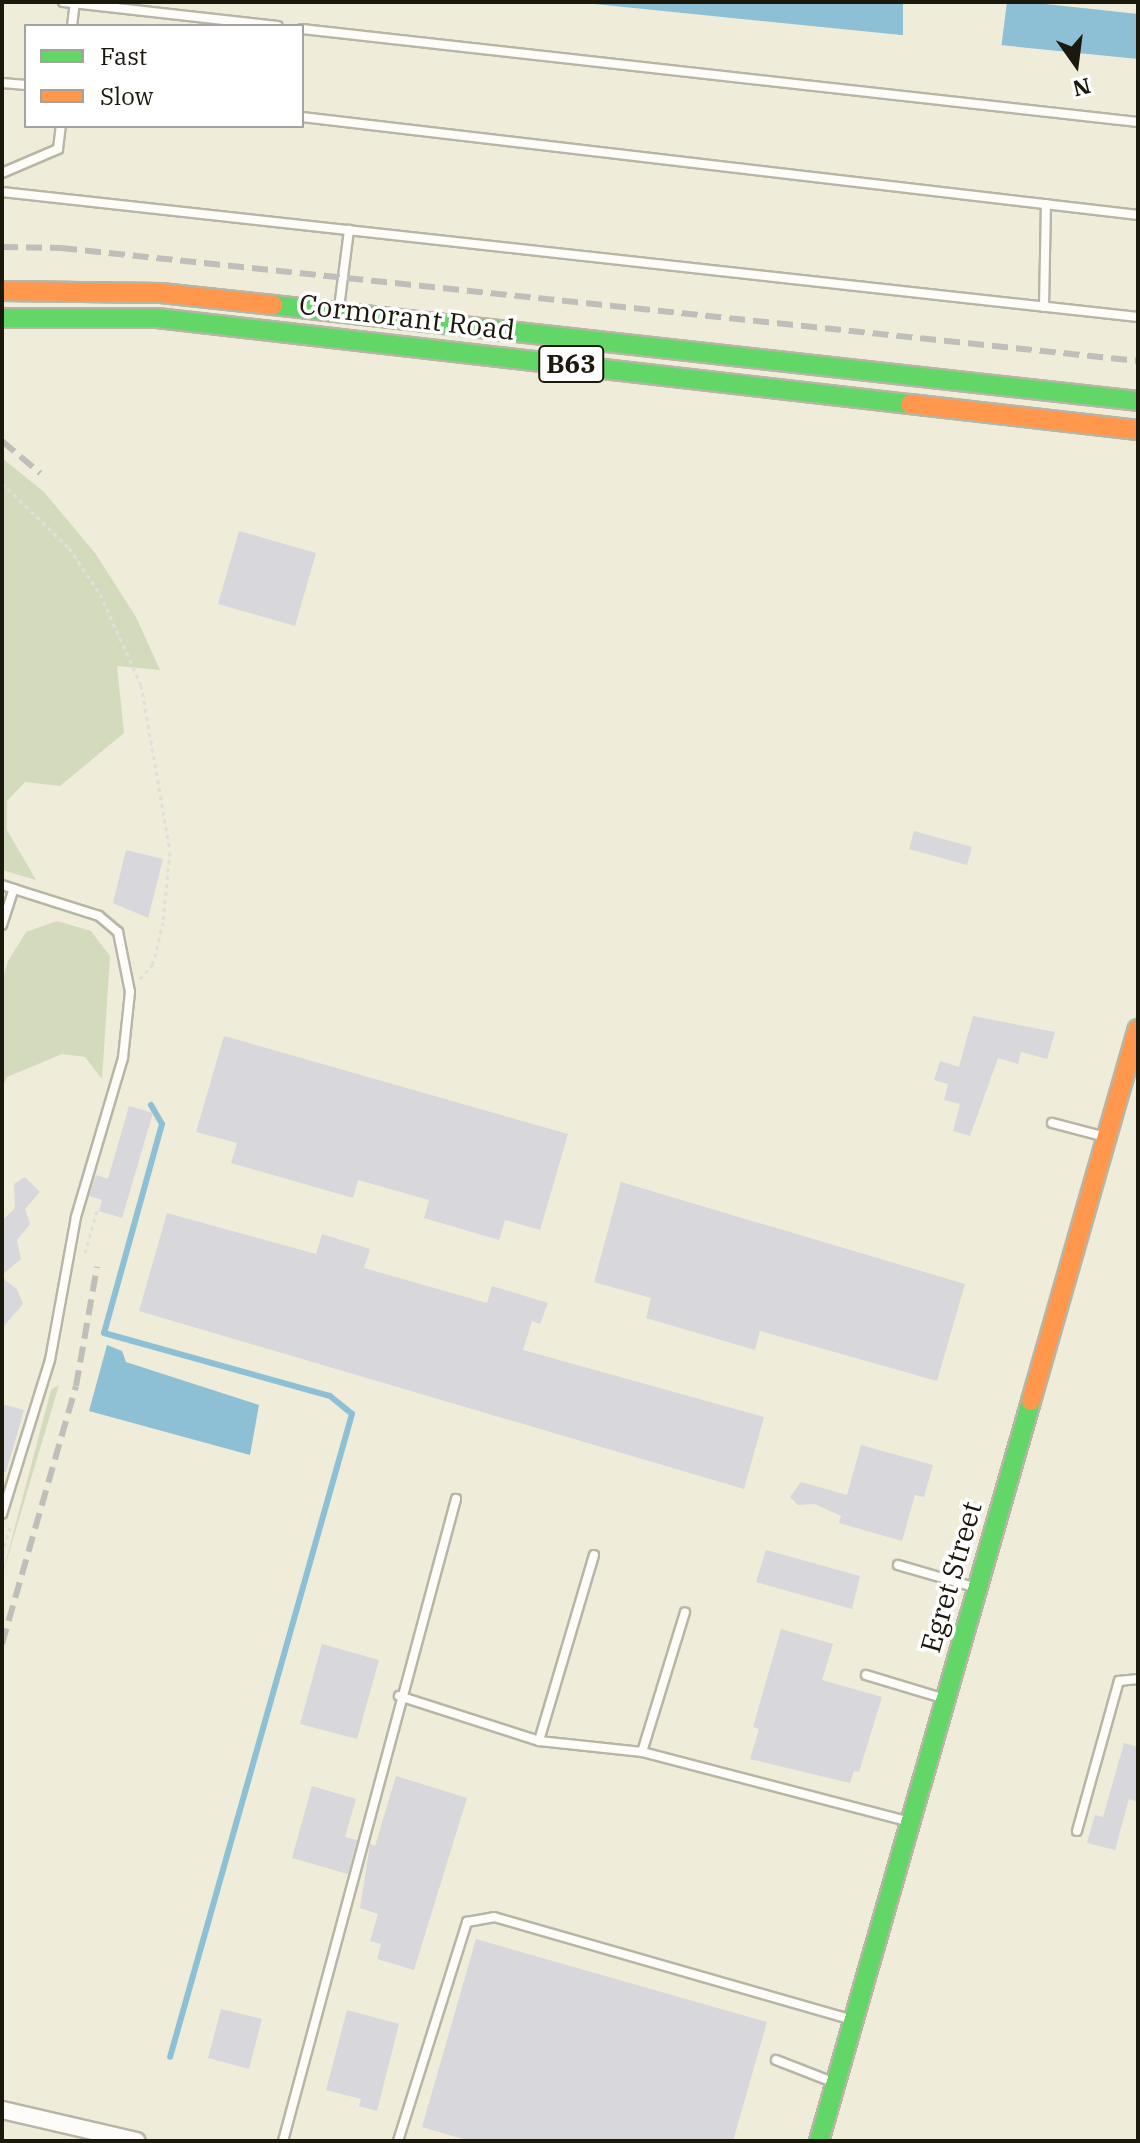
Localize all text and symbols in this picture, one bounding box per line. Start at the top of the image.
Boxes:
legend [24,24,304,128]
north arrow [1036,24,1116,104]
text: Fast [100,40,147,72]
text: N [1070,72,1094,104]
text: Slow [100,80,153,112]
street label: Cormorant Road [297,287,517,347]
road number: B63 [537,342,605,386]
street label: Egret Street [913,1498,989,1656]

